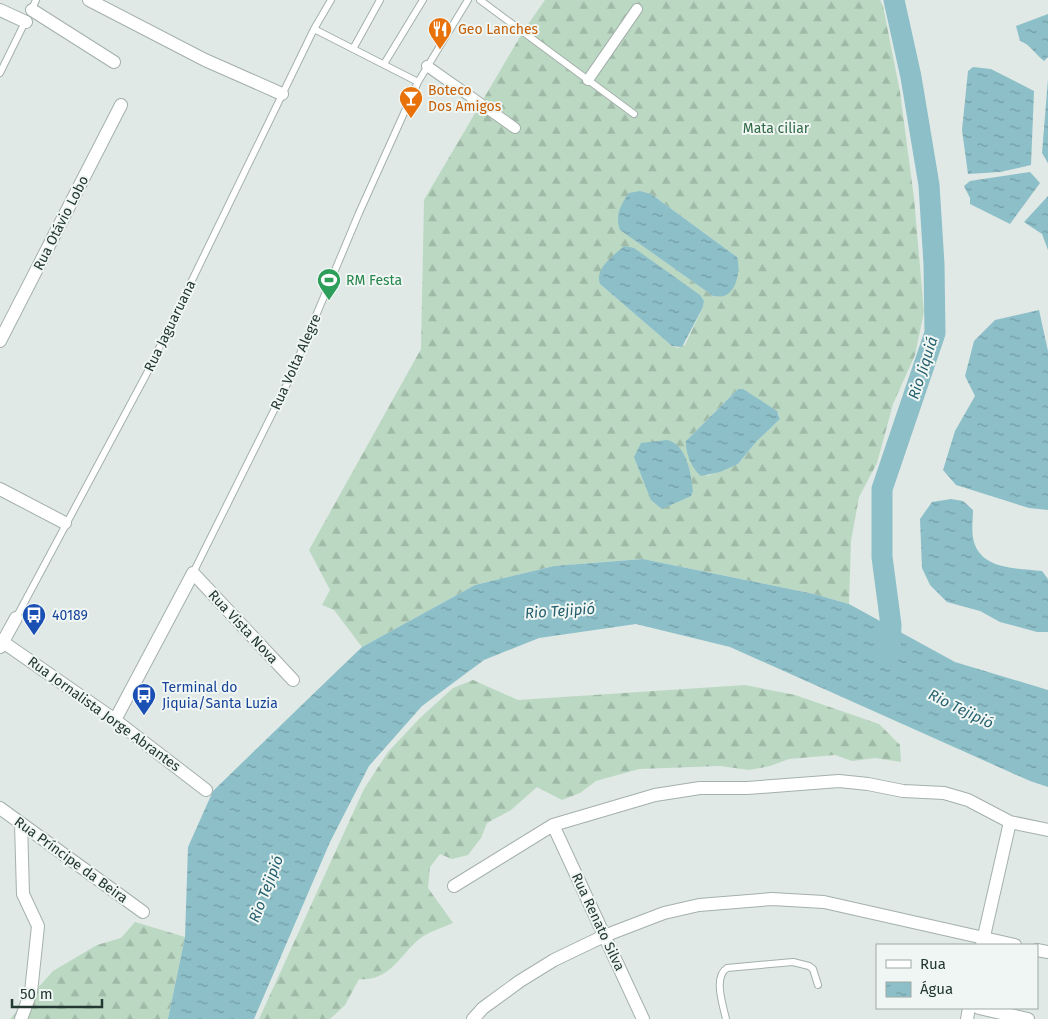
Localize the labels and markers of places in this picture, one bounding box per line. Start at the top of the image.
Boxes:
restaurant icon: Geo Lanches [427,16,453,50]
place label: Geo Lanches [458,21,539,38]
place label: Boteco Dos Amigos [428,82,502,115]
bar icon: Boteco Dos Amigos [398,85,424,119]
sports icon: RM Festa [316,267,342,301]
place label: RM Festa [346,272,402,289]
bus stop icon: 40189 [21,602,47,636]
place label: 40189 [52,607,88,624]
place label: Terminal do Jiquia/Santa Luzia [162,679,278,712]
bus stop icon: Terminal do Jiquia/Santa Luzia [131,682,157,716]

